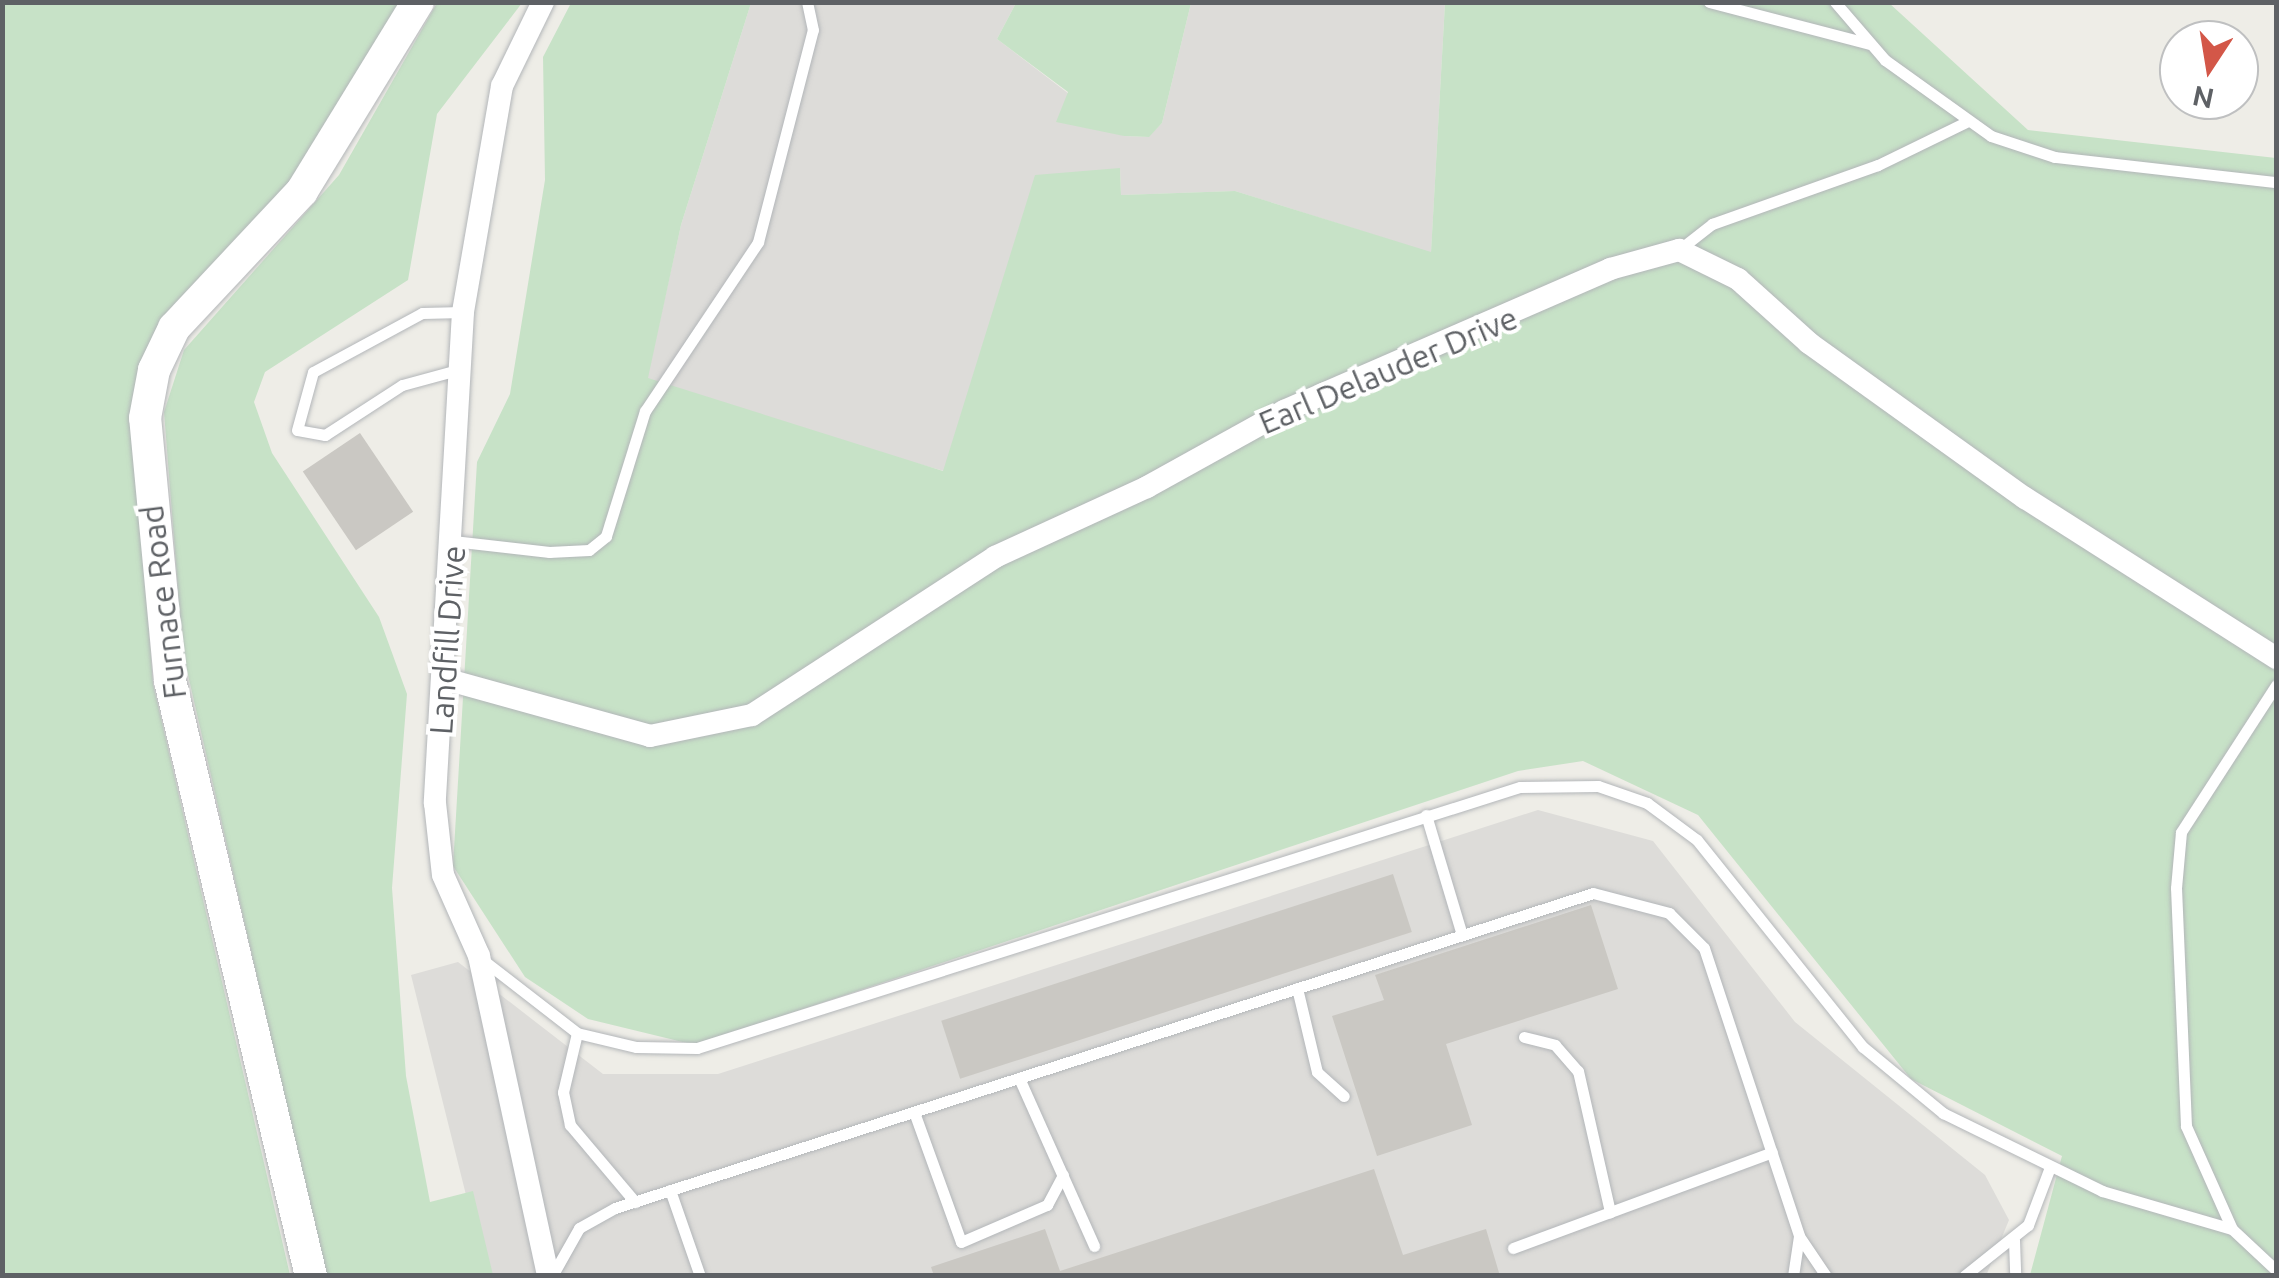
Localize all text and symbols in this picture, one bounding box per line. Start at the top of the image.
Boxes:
north arrow [2159,20,2259,120]
text: N [2190,81,2217,115]
street label: Earl Delauder Drive [1253,298,1523,442]
street label: Furnace Road [132,503,194,701]
street label: Landfill Drive [421,544,473,736]

